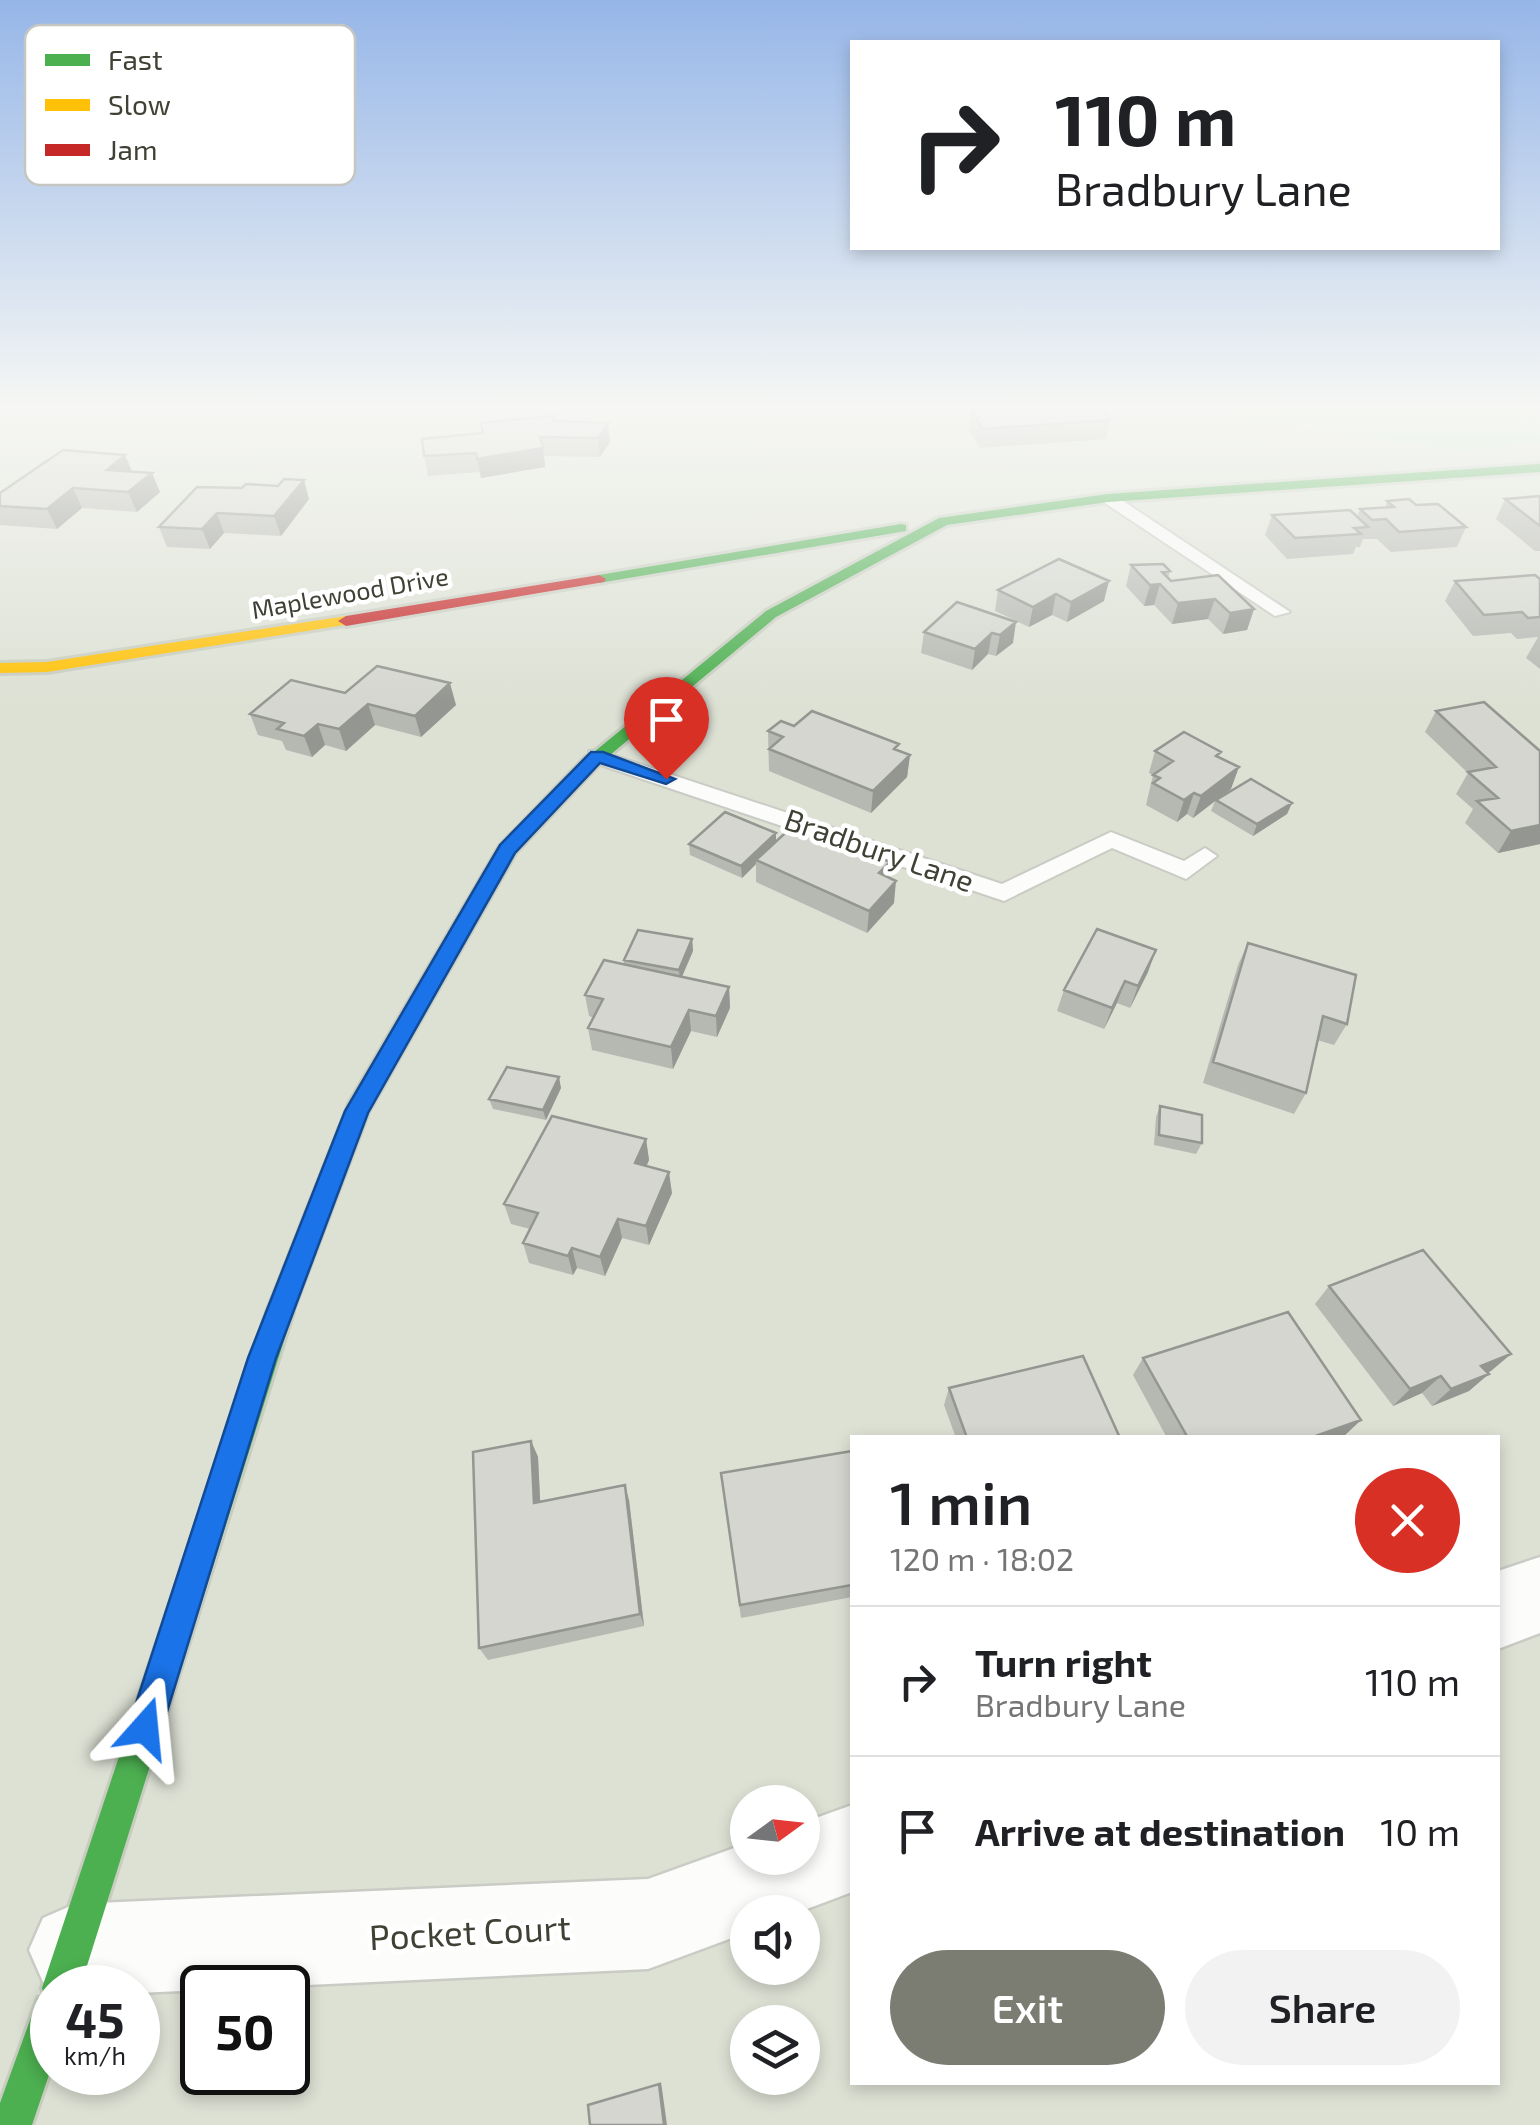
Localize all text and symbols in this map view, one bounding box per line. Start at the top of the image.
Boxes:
legend [25,25,355,185]
text: Fast [108,42,163,76]
text: 110 m [1055,76,1236,160]
icon: right [890,80,1020,210]
text: Slow [108,87,171,121]
text: Jam [108,132,157,166]
text: Bradbury Lane [1055,161,1352,215]
street label: Maplewood Drive [249,560,451,624]
pin [624,677,709,780]
icon: arrive [639,692,694,747]
street label: Bradbury Lane [780,800,979,898]
text: 1 min [890,1465,1032,1537]
button: close [1355,1468,1460,1573]
text: 120 m · 18:02 [890,1539,1074,1577]
text: Turn right [975,1639,1152,1685]
icon: right [890,1654,945,1709]
text: 110 m [1365,1658,1460,1704]
position arrow [93,1676,197,1780]
text: Bradbury Lane [975,1685,1186,1723]
north arrow [730,1785,820,1875]
map controls [730,1785,820,2095]
icon: arrive [890,1804,945,1859]
text: Arrive at destination [975,1808,1345,1854]
text: 10 m [1380,1808,1460,1854]
button: sound [730,1895,820,1985]
street label: Pocket Court [368,1905,572,1957]
button: Exit [890,1950,1165,2065]
button: Share [1185,1950,1460,2065]
speed limit sign: 50 [180,1965,310,2095]
text: 45 [65,1988,125,2048]
button: layers [730,2005,820,2095]
text: km/h [64,2040,126,2070]

